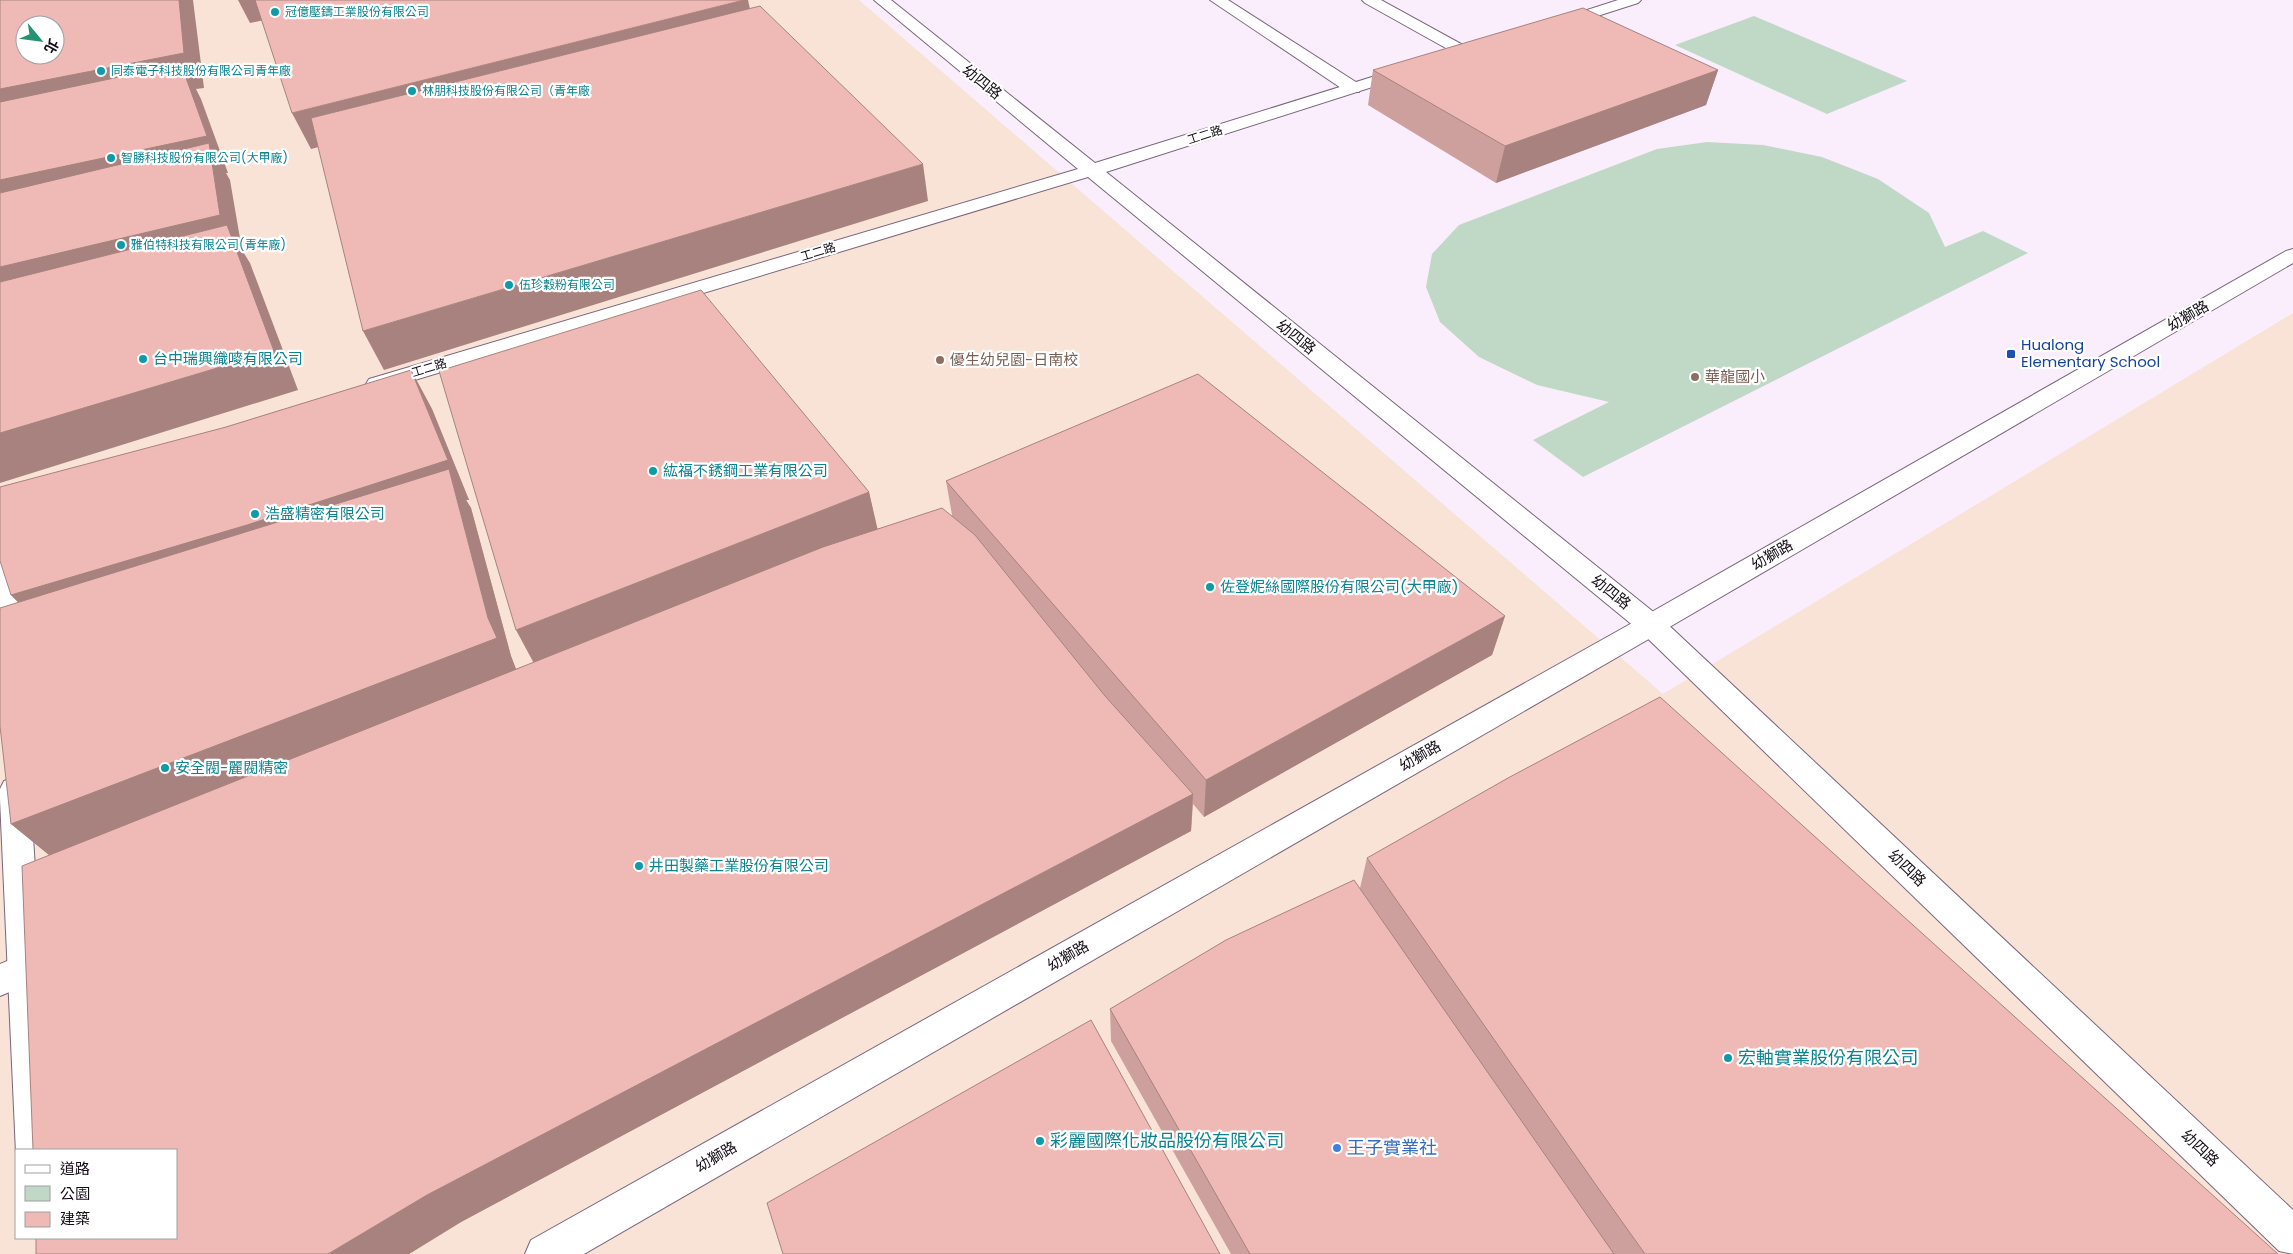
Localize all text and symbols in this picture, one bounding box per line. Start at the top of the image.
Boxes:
place label: 冠億壓鑄工業股份有限公司 [285,3,429,20]
marker: 冠億壓鑄工業股份有限公司 [269,6,281,18]
north arrow [15,15,65,65]
text: 北 [39,35,64,57]
street label: 幼四路 [958,59,1006,104]
place label: 同泰電子科技股份有限公司青年廠 [111,62,291,79]
marker: 同泰電子科技股份有限公司青年廠 [95,65,107,77]
place label: 林朋科技股份有限公司（青年廠 [422,82,590,99]
marker: 林朋科技股份有限公司（青年廠 [406,85,418,97]
street label: 工二路 [1185,121,1225,148]
place label: 智勝科技股份有限公司(大甲廠) [121,149,288,166]
marker: 智勝科技股份有限公司(大甲廠) [105,152,117,164]
place label: 雅伯特科技有限公司(青年廠) [131,236,286,253]
street label: 工二路 [798,238,838,265]
marker: 雅伯特科技有限公司(青年廠) [115,239,127,251]
place label: 伍珍穀粉有限公司 [519,276,615,293]
marker: 伍珍穀粉有限公司 [503,279,515,291]
street label: 幼獅路 [2163,295,2212,336]
street label: 幼四路 [1272,314,1320,359]
place label: Hualong Elementary School [2021,334,2160,372]
place label: 台中瑞興織嘜有限公司 [153,348,303,369]
marker: Hualong Elementary School [2005,348,2017,360]
place label: 優生幼兒園-日南校 [950,349,1078,370]
marker: 台中瑞興織嘜有限公司 [137,353,149,365]
street label: 工二路 [409,354,449,381]
marker: 優生幼兒園-日南校 [934,354,946,366]
place label: 華龍國小 [1705,366,1765,387]
marker: 華龍國小 [1689,371,1701,383]
place label: 紘福不銹鋼工業有限公司 [663,460,828,481]
marker: 紘福不銹鋼工業有限公司 [647,465,659,477]
place label: 浩盛精密有限公司 [265,503,385,524]
marker: 浩盛精密有限公司 [249,508,261,520]
street label: 幼獅路 [1747,534,1796,575]
street label: 幼四路 [1587,569,1635,614]
place label: 佐登妮絲國際股份有限公司(大甲廠) [1220,576,1459,597]
marker: 佐登妮絲國際股份有限公司(大甲廠) [1204,581,1216,593]
street label: 幼獅路 [1395,735,1444,776]
place label: 安全閥-麗閥精密 [175,757,288,778]
marker: 安全閥-麗閥精密 [159,762,171,774]
street label: 幼四路 [1884,844,1931,891]
place label: 井田製藥工業股份有限公司 [649,855,829,876]
marker: 井田製藥工業股份有限公司 [633,860,645,872]
street label: 幼獅路 [1043,935,1092,976]
place label: 宏軸實業股份有限公司 [1738,1045,1918,1070]
marker: 宏軸實業股份有限公司 [1722,1052,1734,1064]
street label: 幼四路 [2177,1124,2224,1171]
place label: 彩麗國際化妝品股份有限公司 [1050,1128,1284,1153]
marker: 彩麗國際化妝品股份有限公司 [1034,1135,1046,1147]
place label: 王子實業社 [1347,1135,1437,1160]
street label: 幼獅路 [691,1136,740,1177]
marker: 王子實業社 [1331,1142,1343,1154]
legend [15,1149,178,1239]
text: 道路 [60,1158,90,1179]
text: 公園 [60,1183,90,1204]
text: 建築 [60,1208,90,1229]

